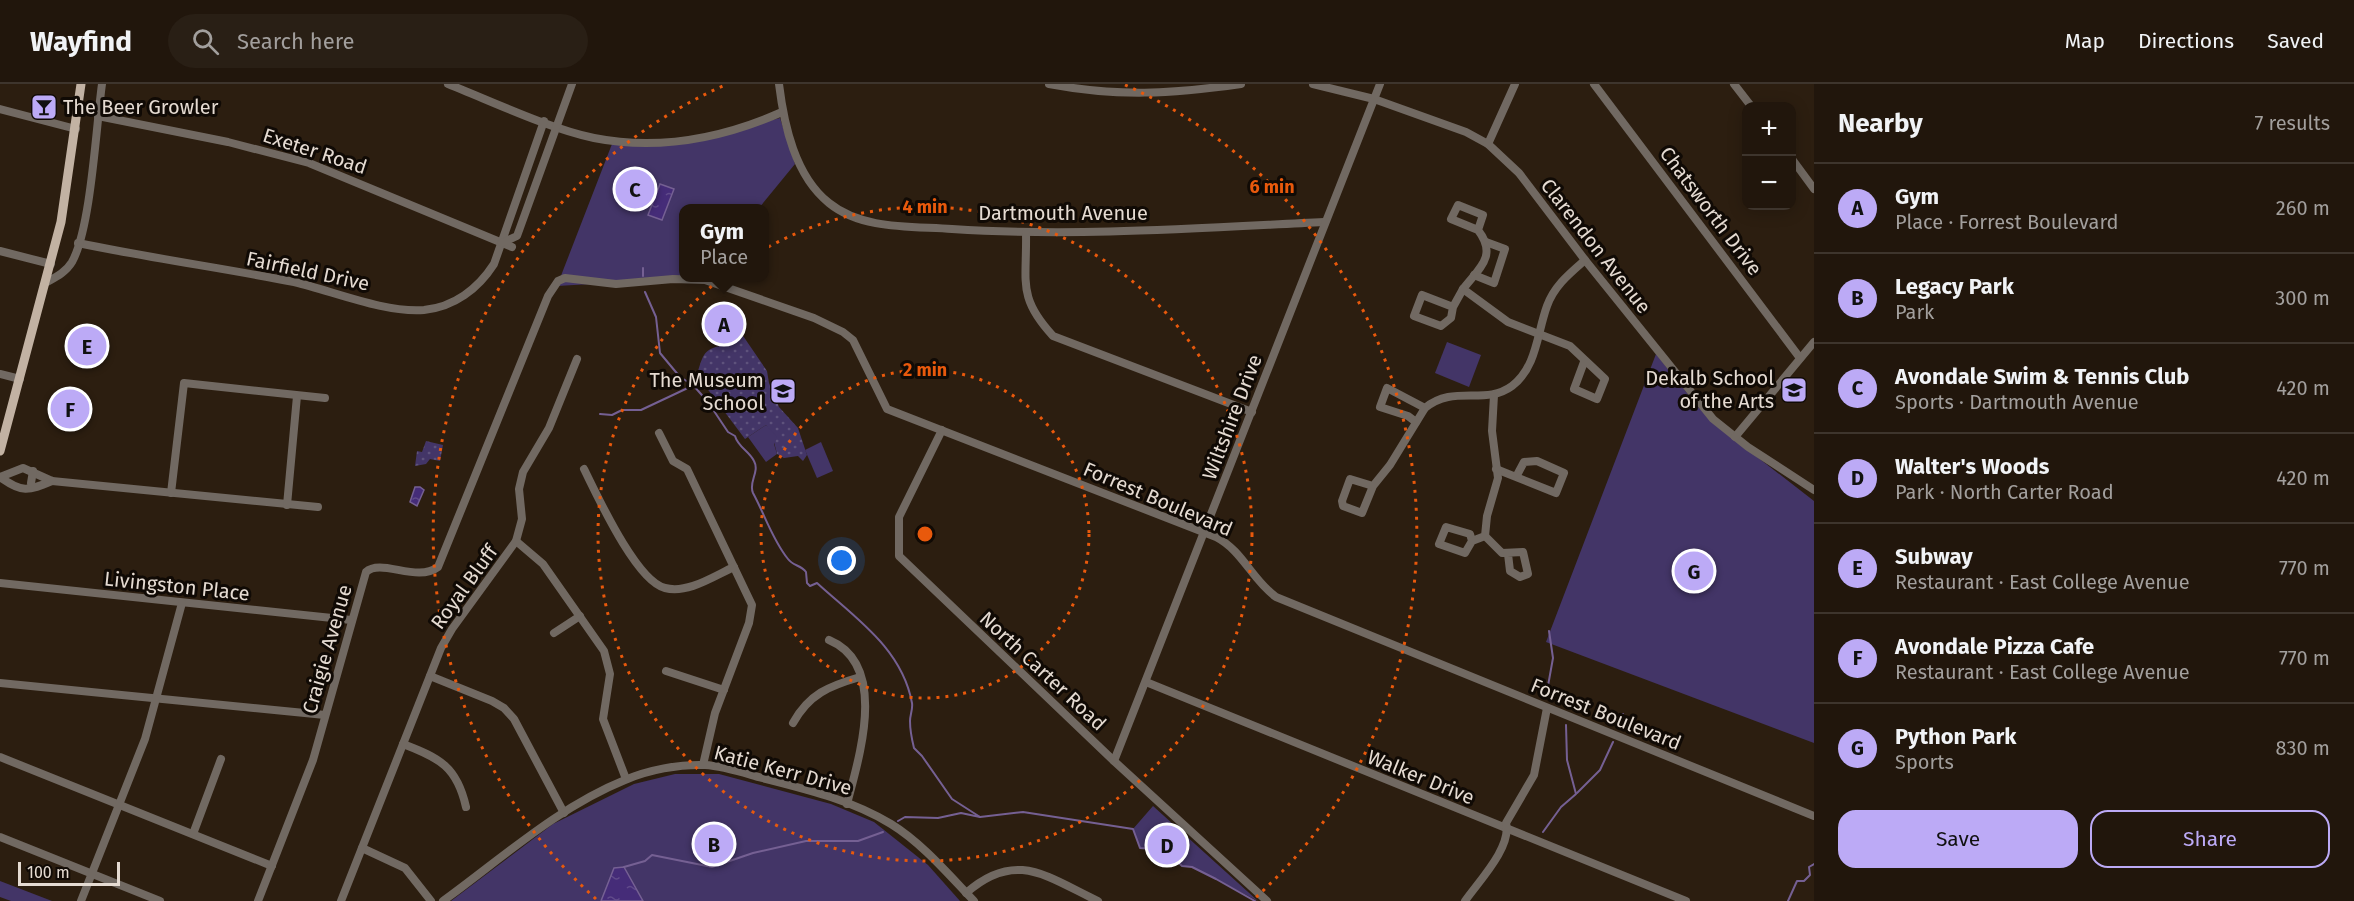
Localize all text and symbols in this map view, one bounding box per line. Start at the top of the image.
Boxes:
search box [168,14,588,68]
text: Wayfind [30,25,132,58]
icon: search [189,25,222,58]
text: Search here [237,28,355,55]
text: Map [2065,28,2105,54]
text: Directions [2138,28,2234,54]
text: Saved [2267,28,2324,54]
bar icon: The Beer Growler [29,92,59,122]
place label: The Beer Growler [63,95,219,119]
map controls [1742,102,1796,210]
button: + [1742,102,1796,156]
text: Nearby [1838,108,1923,139]
text: 7 results [2254,111,2330,135]
street label: Exeter Road [260,123,370,179]
street label: Chatsworth Drive [1655,142,1767,280]
button: − [1742,156,1796,210]
pin: C [616,166,654,212]
street label: Clarendon Avenue [1536,174,1656,318]
text: 6 min [1249,176,1295,198]
text: Gym [1895,183,1939,210]
text: 4 min [902,196,948,218]
text: A [1852,196,1863,220]
text: 260 m [2276,196,2330,220]
street label: Dartmouth Avenue [978,201,1148,225]
popup [679,204,769,282]
text: Place · Forrest Boulevard [1895,210,2118,234]
text: Gym [700,218,744,245]
text: Place [700,245,748,269]
street label: Fairfield Drive [244,246,372,296]
text: Legacy Park [1895,273,2014,300]
text: B [1851,286,1864,310]
text: 300 m [2275,286,2330,310]
text: Park [1895,300,1934,324]
pin: A [704,302,744,346]
pin: E [68,324,106,368]
street label: Wiltshire Drive [1197,351,1267,483]
text: 2 min [903,359,947,381]
text: Avondale Swim & Tennis Club [1895,363,2189,390]
place label: Dekalb School of the Arts [1645,366,1774,413]
place label: The Museum School [650,368,764,415]
school or university icon: Dekalb School of the Arts [1779,375,1809,405]
school or university icon: The Museum School [768,376,798,406]
text: C [1852,376,1863,400]
text: 420 m [2276,376,2330,400]
pin: F [50,386,90,432]
text: Sports · Dartmouth Avenue [1895,390,2139,414]
text: Walter's Woods [1895,453,2049,480]
street label: Forrest Boulevard [1080,457,1236,541]
text: D [1851,466,1864,490]
text: 420 m [2276,466,2330,490]
text: Park · North Carter Road [1895,480,2114,504]
centre of rings [915,524,935,544]
street label: Royal Bluff [426,539,503,634]
text: Subway [1895,543,1973,570]
your location [827,546,856,575]
pin: G [1674,548,1714,594]
text: E [1852,556,1863,580]
text: 770 m [2279,556,2330,580]
street label: Livingston Place [103,566,251,606]
text: Restaurant · East College Avenue [1895,570,2190,594]
street label: Craigie Avenue [297,582,357,716]
street label: North Carter Road [975,606,1111,736]
text: Avondale Pizza Cafe [1895,633,2094,660]
text: F [1853,646,1862,670]
text: 770 m [2279,646,2330,670]
text: Restaurant · East College Avenue [1895,660,2190,684]
street label: Forrest Boulevard [1527,673,1685,755]
text: Python Park [1895,723,2017,750]
text: G [1851,736,1864,760]
text: 830 m [2275,736,2330,760]
street label: Katie Kerr Drive [711,740,855,800]
street label: Walker Drive [1364,745,1478,809]
text: Sports [1895,750,1954,774]
button: Save [1838,810,2078,868]
button: Share [2090,810,2330,868]
pin: B [694,822,734,867]
pin: D [1148,822,1186,867]
scale bar [18,859,120,886]
text: 100 m [27,863,70,882]

